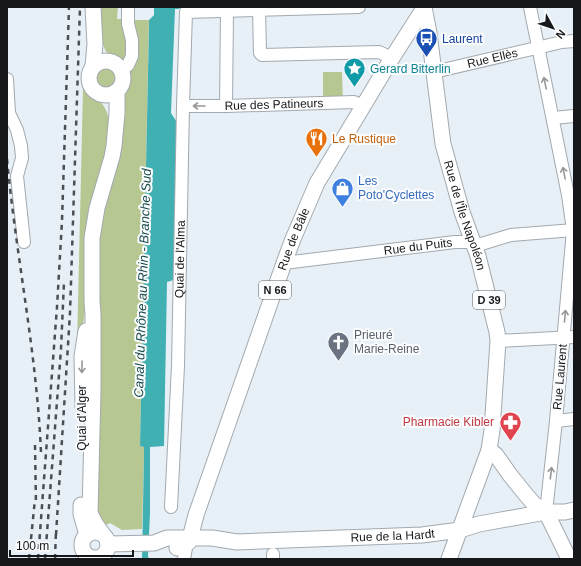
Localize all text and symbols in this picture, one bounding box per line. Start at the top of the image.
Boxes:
north arrow [533,8,573,48]
bus stop icon: Laurent [413,26,439,59]
text: N [553,28,568,41]
place label: Laurent [442,32,483,46]
street label: Rue Ellès [466,46,519,71]
place icon: Gerard Bitterlin [341,56,367,89]
place label: Gerard Bitterlin [370,62,451,76]
one-way arrow [541,77,549,90]
street label: Rue des Patineurs [224,96,324,113]
one-way arrow [193,102,206,110]
restaurant icon: Le Rustique [304,126,330,159]
place label: Le Rustique [332,132,396,146]
street label: Rue de l'Île Napoléon [441,159,488,272]
one-way arrow [559,167,567,180]
water label: Canal du Rhône au Rhin - Branche Sud [131,168,154,398]
place label: Les Poto'Cyclettes [358,174,434,202]
shop icon: Les Poto'Cyclettes [330,175,356,208]
street label: Rue de Bâle [275,205,313,272]
street label: Quai de l'Alma [172,220,188,298]
street label: Rue du Puits [383,235,453,258]
road number: N 66 [259,281,291,299]
road number: D 39 [473,291,505,309]
one-way arrow [562,310,569,323]
place label: Prieuré Marie-Reine [354,328,420,356]
church icon: Prieuré Marie-Reine [325,329,351,362]
street label: Rue Laurent [550,343,570,411]
one-way arrow [78,360,86,373]
street label: Quai d'Alger [75,385,89,451]
pharmacy icon: Pharmacie Kibler [497,409,523,442]
place label: Pharmacie Kibler [403,415,494,429]
one-way arrow [547,467,554,480]
street label: Rue de la Hardt [350,526,436,545]
scale bar [10,532,133,558]
text: 100 m [16,539,49,553]

